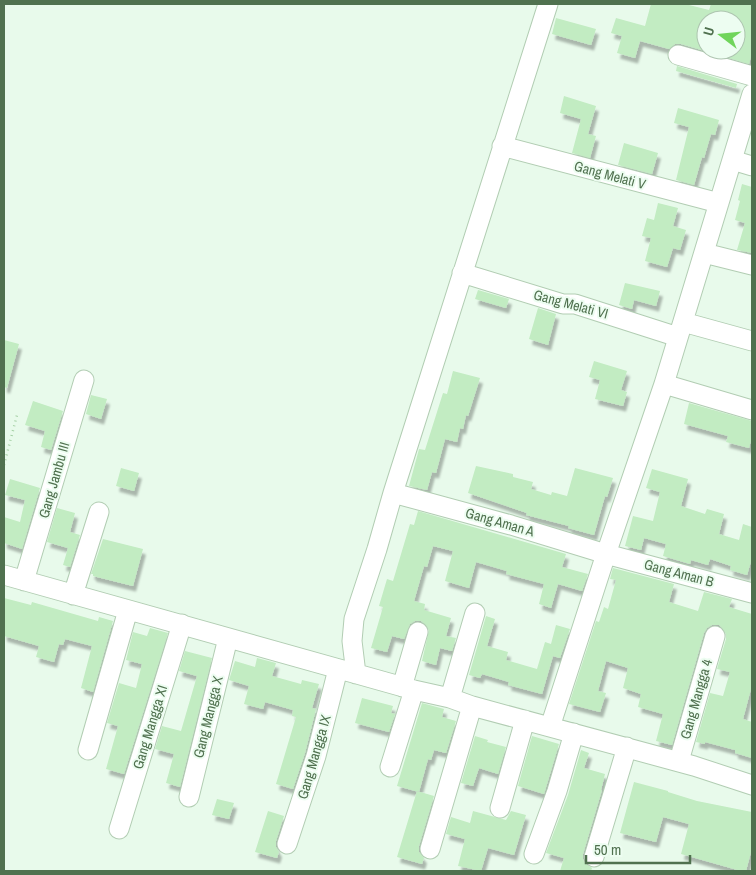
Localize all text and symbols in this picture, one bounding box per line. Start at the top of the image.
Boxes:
north arrow [696,10,746,60]
text: U [699,25,718,38]
street label: Gang Melati V [572,157,648,193]
street label: Gang Melati VI [532,285,610,323]
street label: Gang Jambu III [35,440,73,520]
street label: Gang Aman A [463,504,537,541]
street label: Gang Aman B [642,555,716,591]
street label: Gang Mangga 4 [676,656,716,741]
street label: Gang Mangga X [189,674,227,760]
street label: Gang Mangga XI [129,683,171,771]
street label: Gang Mangga IX [293,712,335,801]
scale bar [586,832,690,864]
text: 50 m [594,839,621,860]

